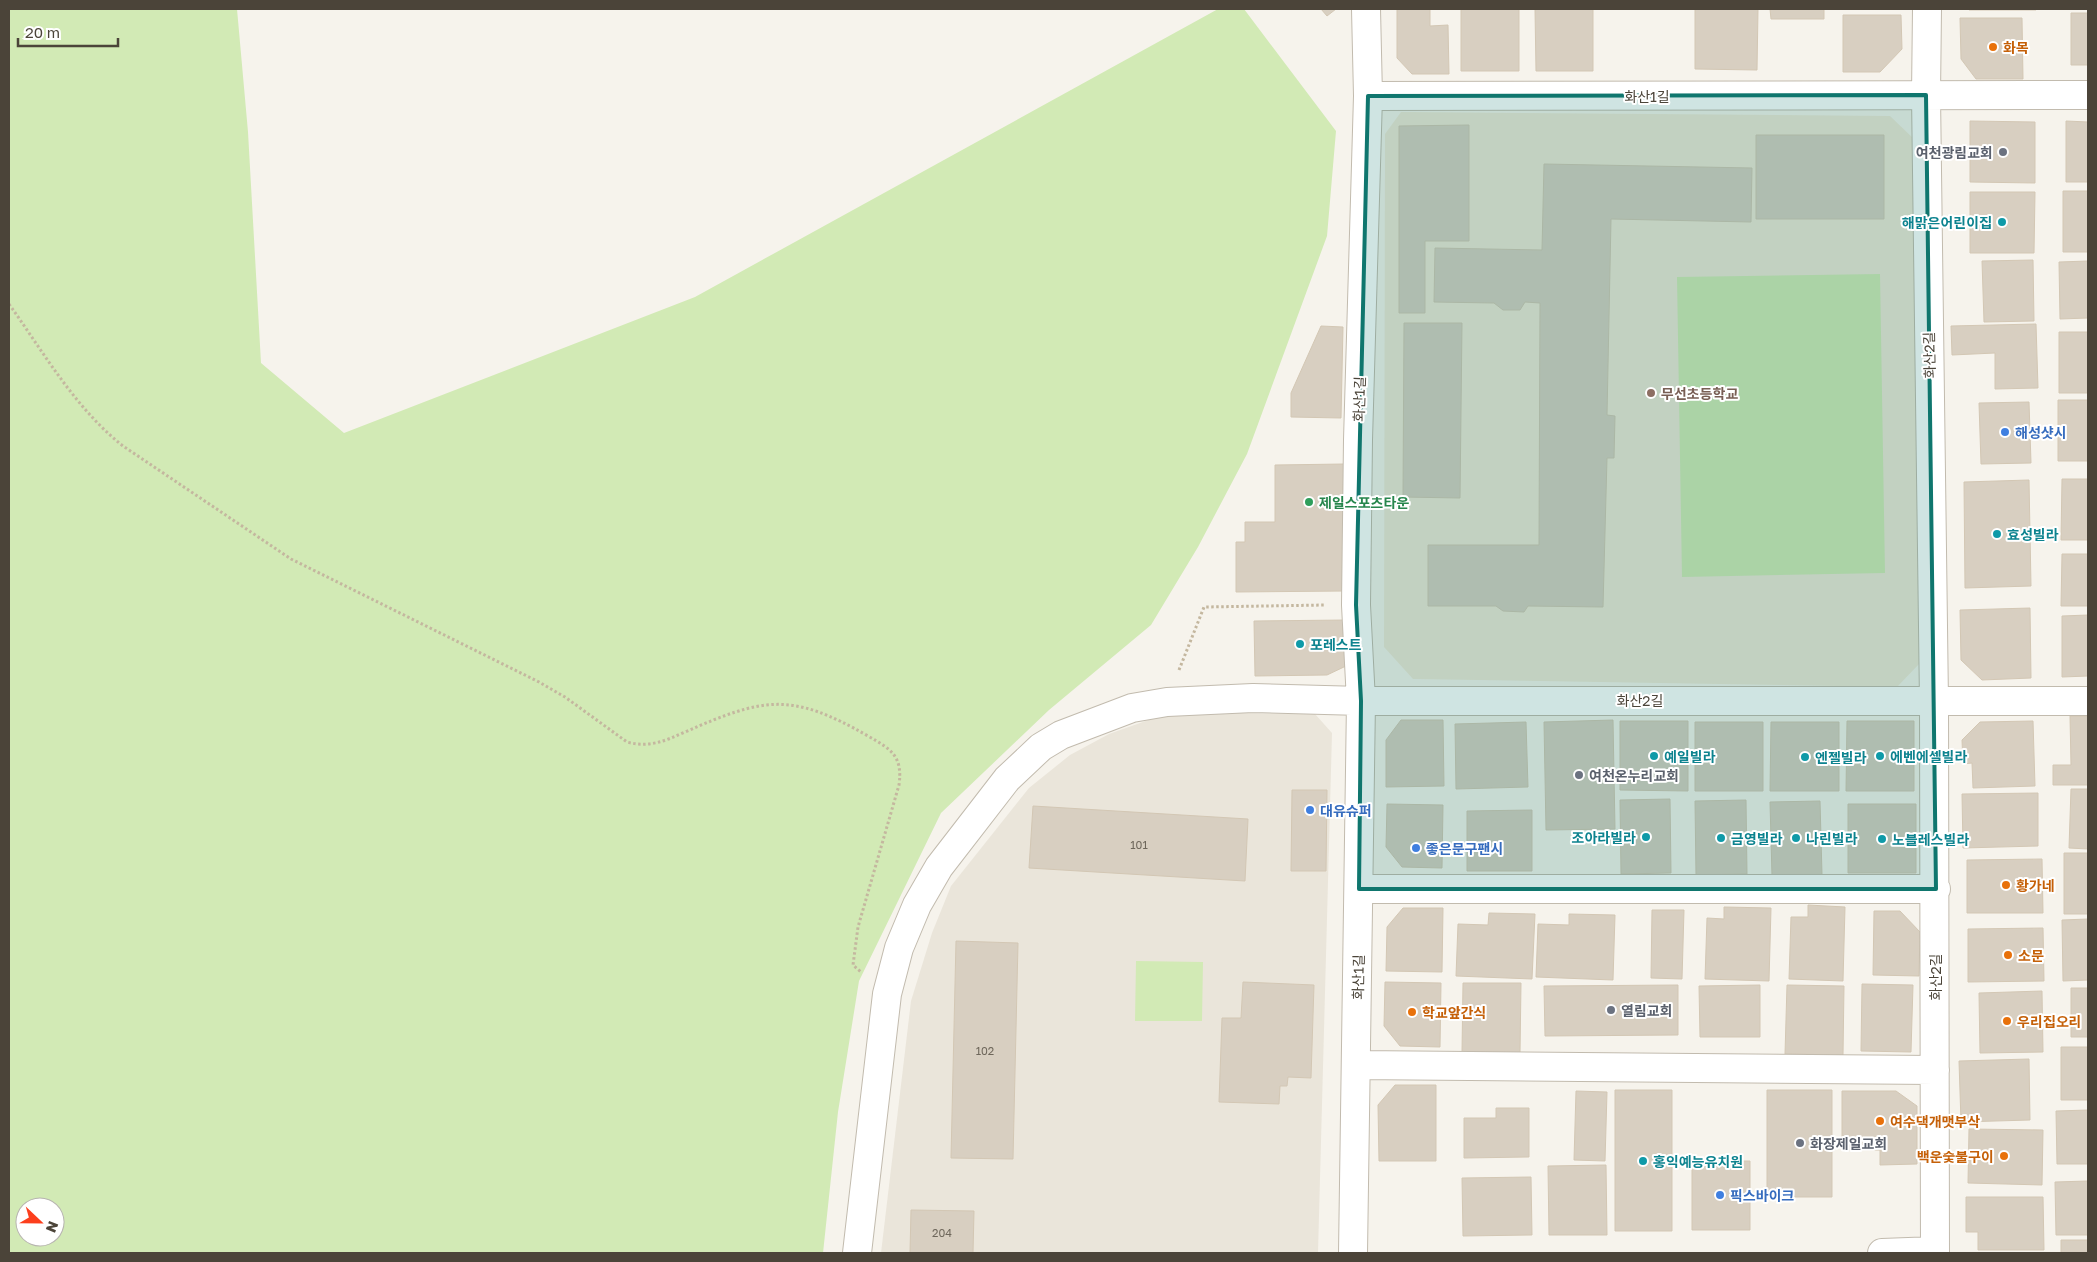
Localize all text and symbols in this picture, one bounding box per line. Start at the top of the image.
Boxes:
scale bar [18,15,118,47]
text: 20 m [25,23,60,41]
place label: 화목 [2003,39,2029,56]
marker: 화목 [1987,41,1999,53]
street label: 화산1길 [1624,88,1670,105]
place label: 여천광림교회 [1916,144,1993,161]
marker: 여천광림교회 [1997,146,2009,158]
place label: 해맑은어린이집 [1902,214,1992,231]
marker: 해맑은어린이집 [1996,216,2008,228]
street label: 화산2길 [1920,331,1938,379]
street label: 화산1길 [1350,376,1368,422]
place label: 무선초등학교 [1661,385,1738,402]
marker: 무선초등학교 [1645,387,1657,399]
place label: 해성샷시 [2015,424,2067,441]
marker: 해성샷시 [1999,426,2011,438]
place label: 제일스포츠타운 [1319,494,1409,511]
marker: 제일스포츠타운 [1303,496,1315,508]
place label: 효성빌라 [2007,526,2059,543]
marker: 효성빌라 [1991,528,2003,540]
place label: 포레스트 [1310,636,1362,653]
marker: 포레스트 [1294,638,1306,650]
street label: 화산2길 [1617,692,1663,709]
place label: 예일빌라 [1664,748,1716,765]
place label: 에벤에셀빌라 [1890,748,1967,765]
place label: 엔젤빌라 [1815,749,1867,766]
marker: 예일빌라 [1648,750,1660,762]
marker: 에벤에셀빌라 [1874,750,1886,762]
marker: 엔젤빌라 [1799,751,1811,763]
place label: 여천온누리교회 [1589,767,1679,784]
marker: 여천온누리교회 [1573,769,1585,781]
place label: 대유슈퍼 [1320,802,1372,819]
marker: 대유슈퍼 [1304,804,1316,816]
place label: 조아라빌라 [1572,829,1636,846]
place label: 금영빌라 [1731,830,1783,847]
place label: 나린빌라 [1806,830,1858,847]
marker: 조아라빌라 [1640,831,1652,843]
place label: 노블레스빌라 [1892,831,1969,848]
marker: 금영빌라 [1715,832,1727,844]
marker: 나린빌라 [1790,832,1802,844]
marker: 노블레스빌라 [1876,833,1888,845]
house number: 101 [1130,838,1148,851]
place label: 좋은문구팬시 [1426,840,1503,857]
marker: 좋은문구팬시 [1410,842,1422,854]
place label: 황가네 [2016,877,2055,894]
marker: 황가네 [2000,879,2012,891]
place label: 소문 [2018,947,2044,964]
marker: 소문 [2002,949,2014,961]
street label: 화산1길 [1349,954,1367,1000]
street label: 화산2길 [1927,954,1944,1000]
place label: 열림교회 [1621,1002,1673,1019]
place label: 학교앞간식 [1422,1004,1486,1021]
marker: 열림교회 [1605,1004,1617,1016]
marker: 학교앞간식 [1406,1006,1418,1018]
place label: 우리집오리 [2017,1013,2081,1030]
marker: 우리집오리 [2001,1015,2013,1027]
house number: 102 [976,1044,994,1057]
place label: 여수댁개맷부삭 [1890,1113,1980,1130]
marker: 여수댁개맷부삭 [1874,1115,1886,1127]
place label: 화장제일교회 [1810,1135,1887,1152]
marker: 화장제일교회 [1794,1137,1806,1149]
place label: 백운숯불구이 [1917,1148,1994,1165]
marker: 백운숯불구이 [1998,1150,2010,1162]
place label: 홍익예능유치원 [1653,1153,1743,1170]
marker: 홍익예능유치원 [1637,1155,1649,1167]
place label: 픽스바이크 [1730,1187,1795,1204]
marker: 픽스바이크 [1714,1189,1726,1201]
north arrow [15,1197,65,1247]
text: N [43,1219,62,1235]
house number: 204 [932,1226,952,1239]

